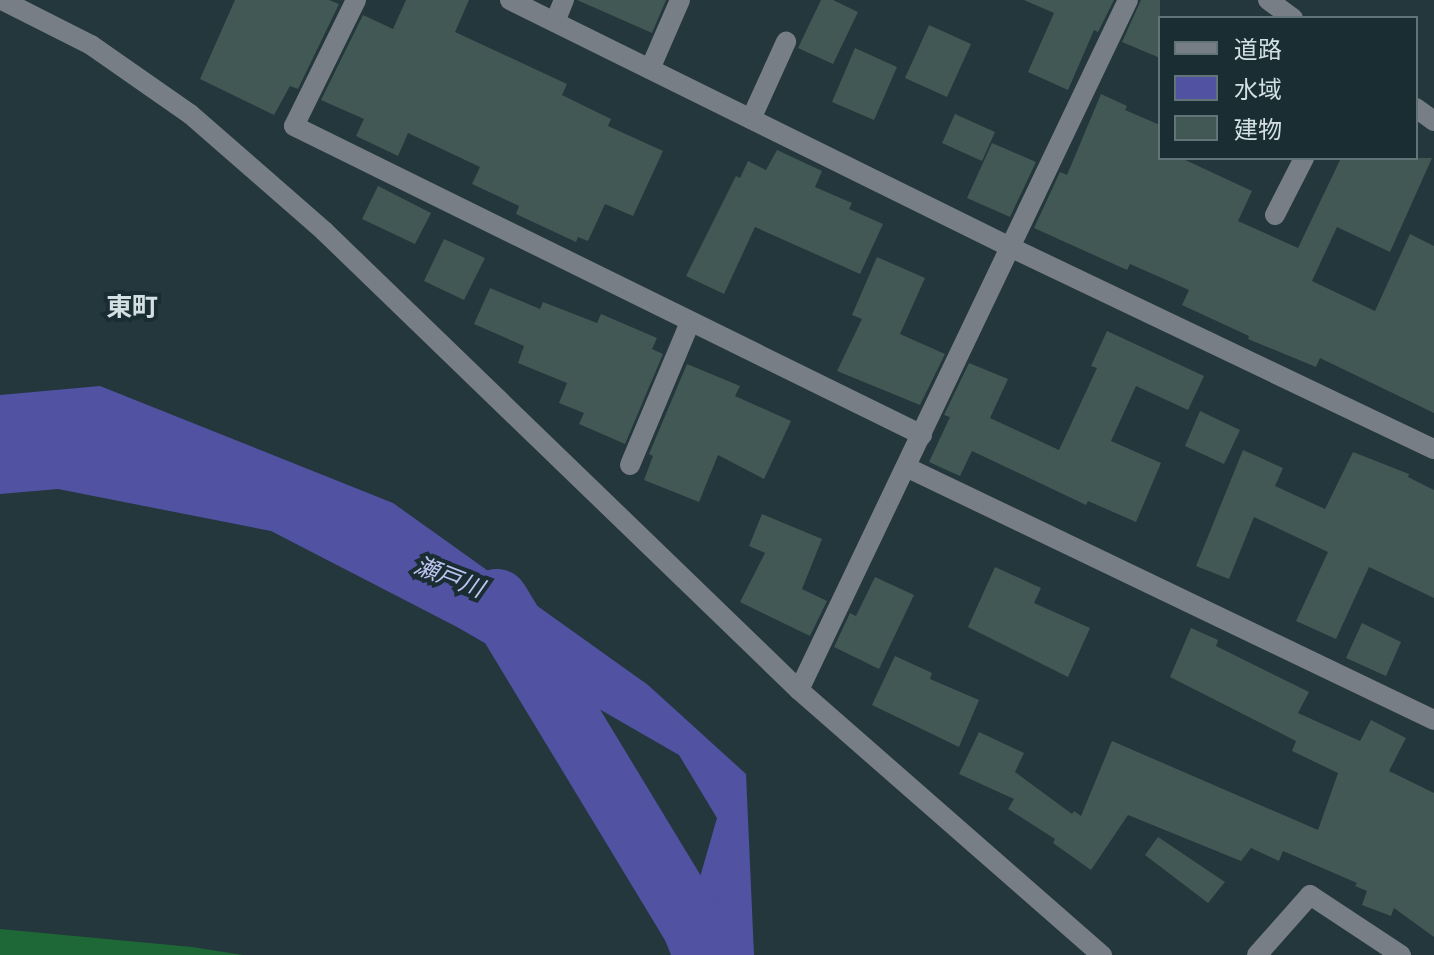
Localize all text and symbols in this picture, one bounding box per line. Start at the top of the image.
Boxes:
legend [1158,16,1418,160]
text: 道路 [1234,33,1282,66]
text: 水域 [1234,73,1282,106]
text: 建物 [1234,113,1282,146]
district label: 東町 [106,292,158,324]
water label: 瀬戸川 [410,551,488,603]

